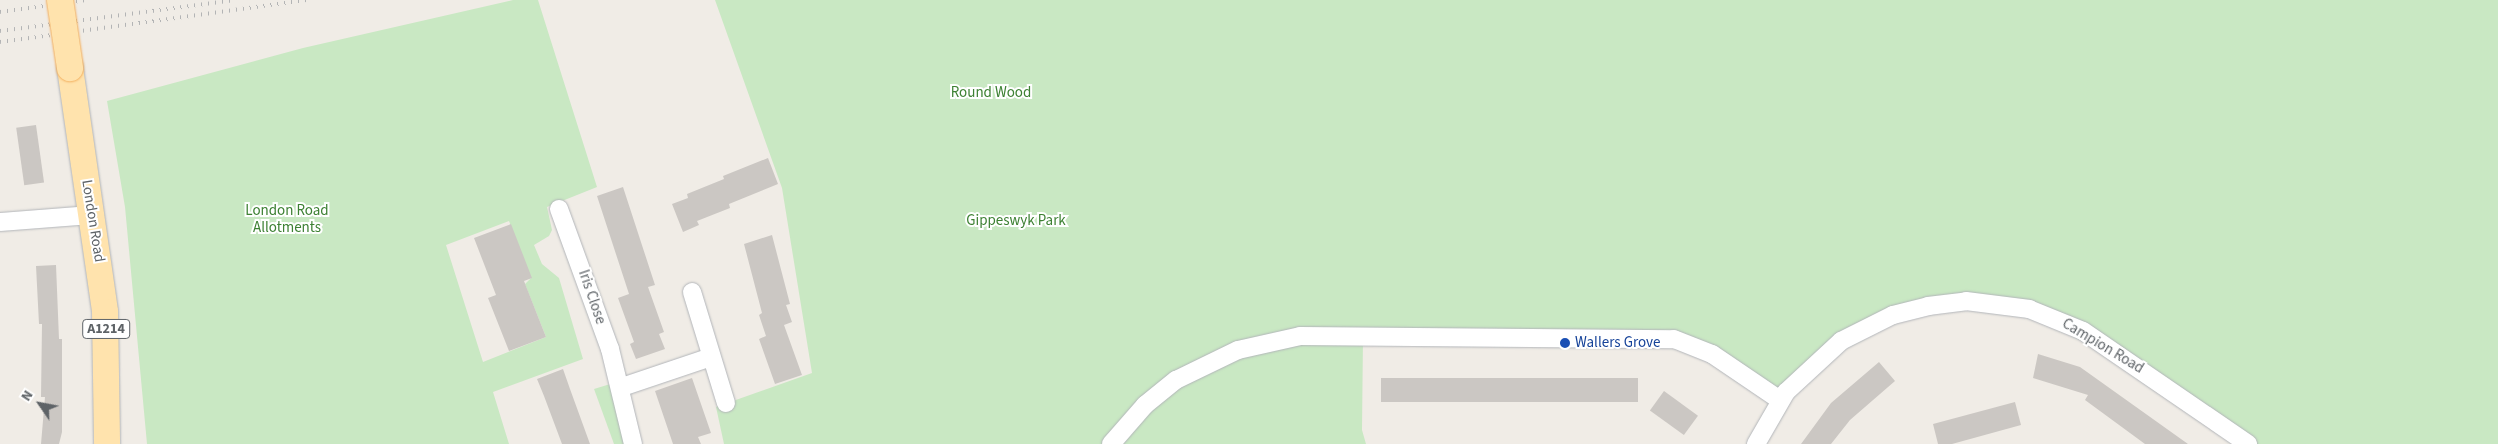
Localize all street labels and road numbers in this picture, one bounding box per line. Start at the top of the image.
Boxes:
street label: London Road [78,178,108,264]
street label: Iris Close [574,267,610,327]
street label: Campion Road [2059,315,2147,377]
road number: A1214 [81,318,131,340]

